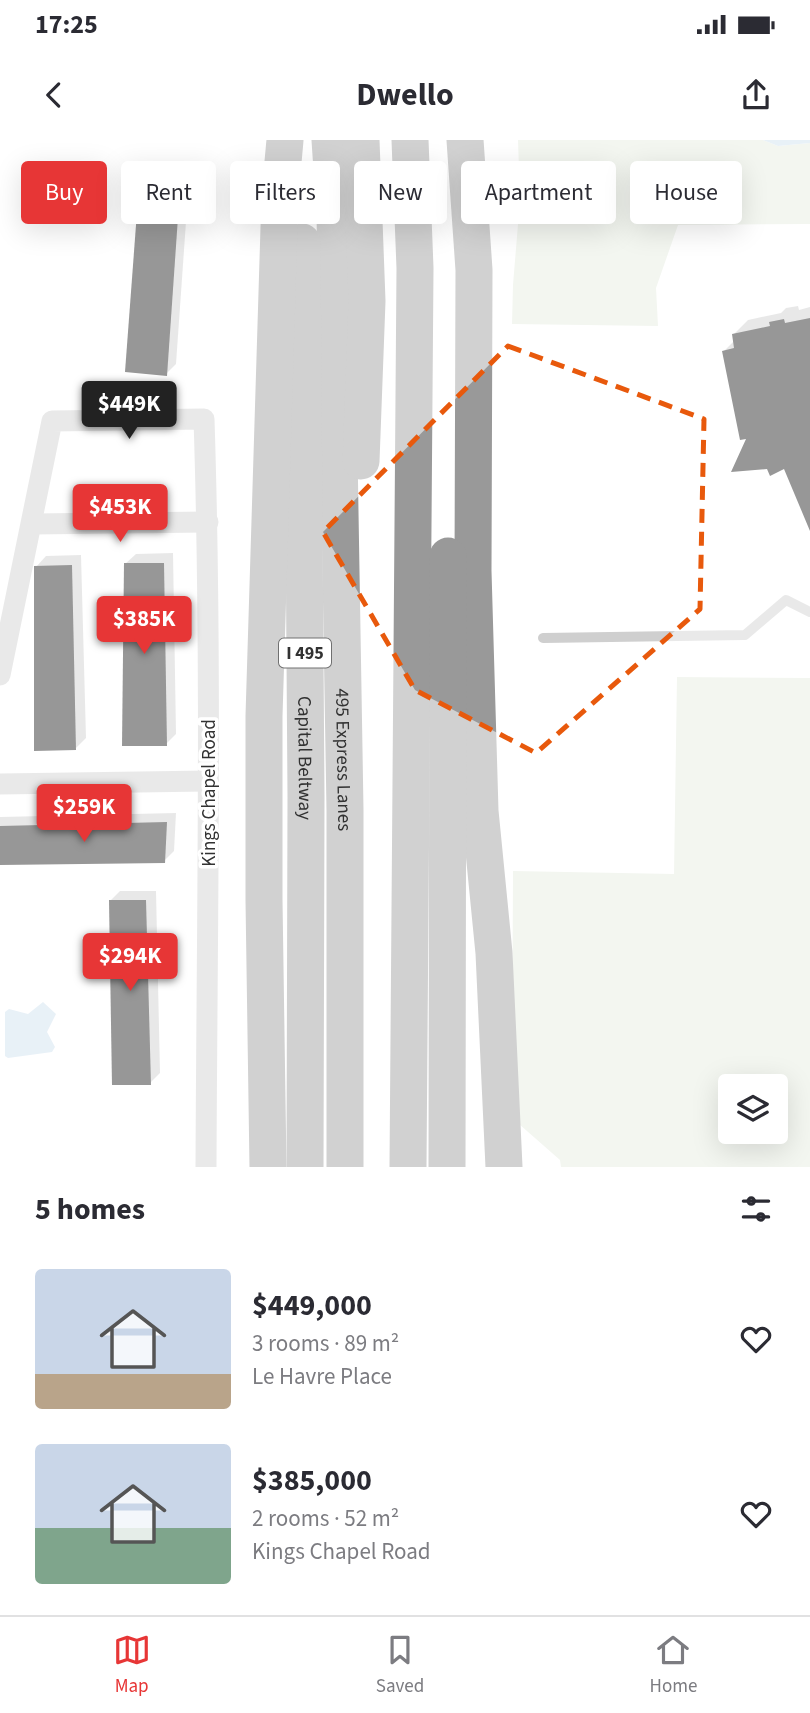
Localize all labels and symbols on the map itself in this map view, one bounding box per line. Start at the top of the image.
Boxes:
pin: $449K [80,382,178,441]
pin: $453K [71,484,169,544]
pin: $385K [95,596,193,656]
road number: I 495 [279,639,331,668]
street label: 495 Express Lanes [328,688,357,831]
street label: Capital Beltway [290,696,318,820]
street label: Kings Chapel Road [196,719,223,867]
pin: $259K [35,784,133,844]
pin: $294K [81,934,179,993]

